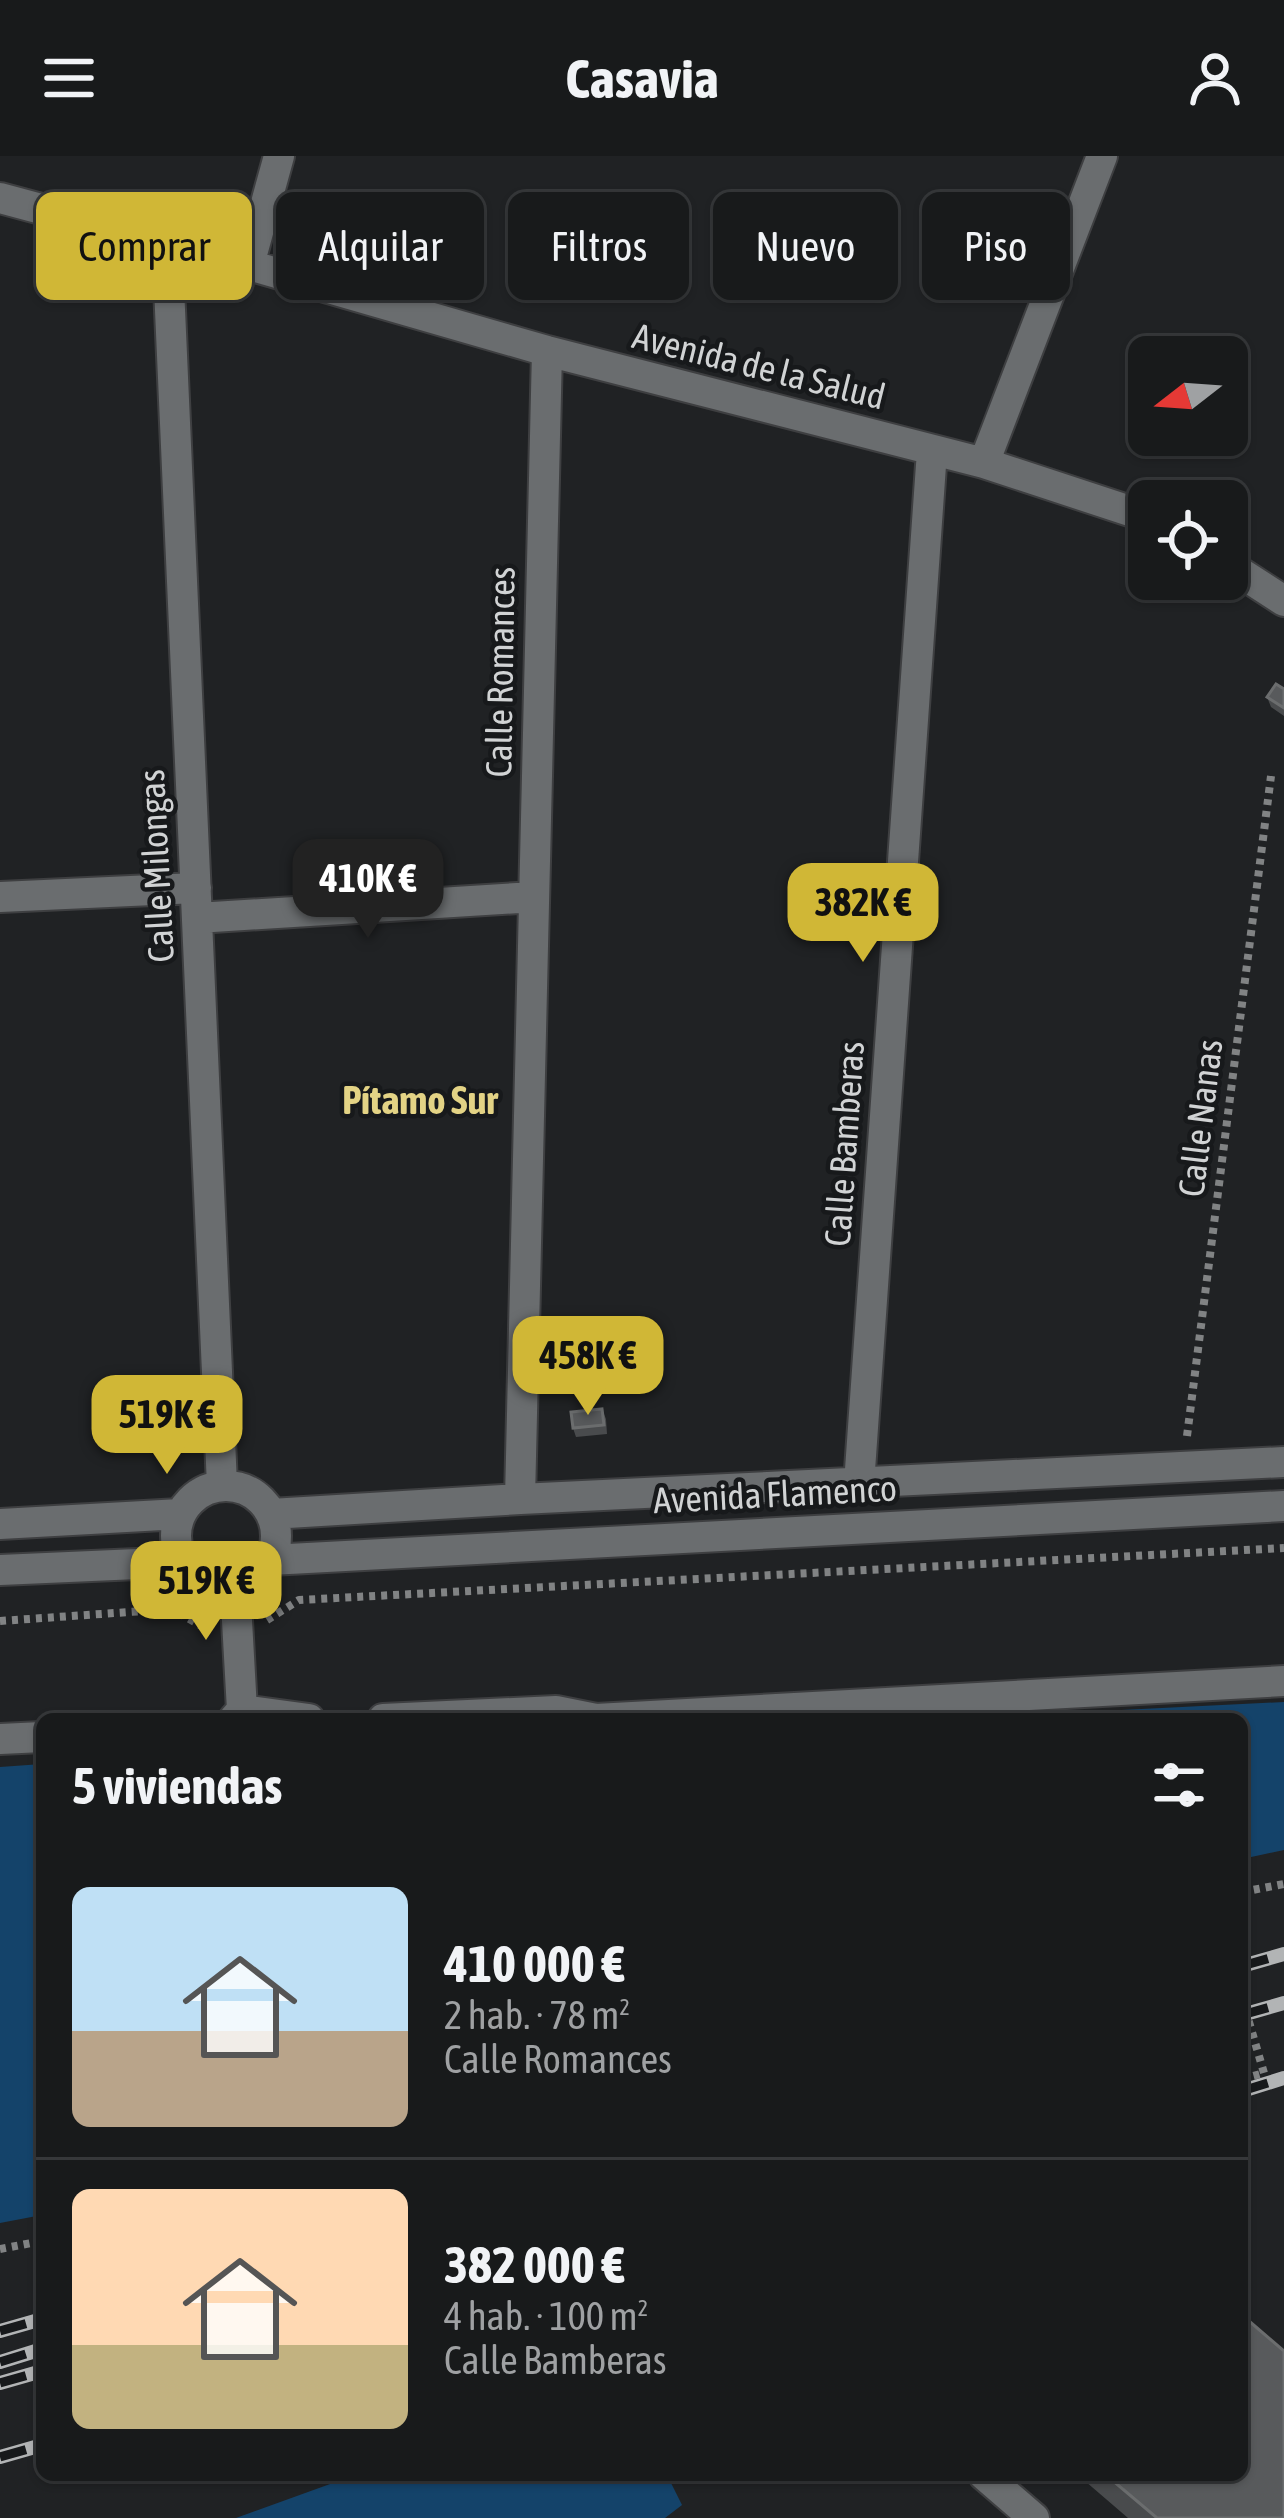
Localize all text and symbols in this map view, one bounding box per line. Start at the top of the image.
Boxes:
icon: menu [36,45,102,111]
icon: person [1182,45,1248,111]
text: Casavia [565,48,719,109]
chip: Comprar [36,192,252,300]
chip: Alquilar [276,192,484,300]
chip: Filtros [508,192,689,300]
chip: Nuevo [713,192,898,300]
chip: Piso [922,192,1070,300]
street label: Avenida de la Salud [629,314,889,418]
north arrow [1128,336,1248,456]
map controls [1128,336,1248,600]
button: locate [1128,480,1248,600]
street label: Calle Romances [477,566,523,778]
street label: Calle Milongas [130,768,182,964]
pin: 410K € [270,839,466,941]
text: 410K € [320,856,417,900]
pin: 382K € [765,863,961,965]
text: 382K € [815,880,912,924]
street label: Calle Nanas [1170,1037,1230,1199]
street label: Calle Bamberas [816,1040,872,1248]
district label: Pítamo Sur [342,1078,499,1122]
pin: 458K € [490,1316,686,1418]
text: 458K € [540,1333,637,1377]
pin: 519K € [69,1375,265,1477]
text: 519K € [119,1392,216,1436]
street label: Avenida Flamenco [652,1467,898,1521]
pin: 519K € [108,1541,304,1643]
text: 519K € [158,1558,255,1602]
icon: filters [1146,1752,1212,1818]
text: 5 viviendas [72,1756,282,1815]
text: 410 000 € [444,1934,625,1993]
icon: home [168,1935,312,2079]
text: 2 hab. · 78 m² [444,1993,630,2037]
text: Calle Romances [444,2037,672,2081]
text: 382 000 € [444,2235,625,2294]
icon: home [168,2237,312,2381]
text: 4 hab. · 100 m² [444,2294,649,2338]
text: Calle Bamberas [444,2338,667,2382]

